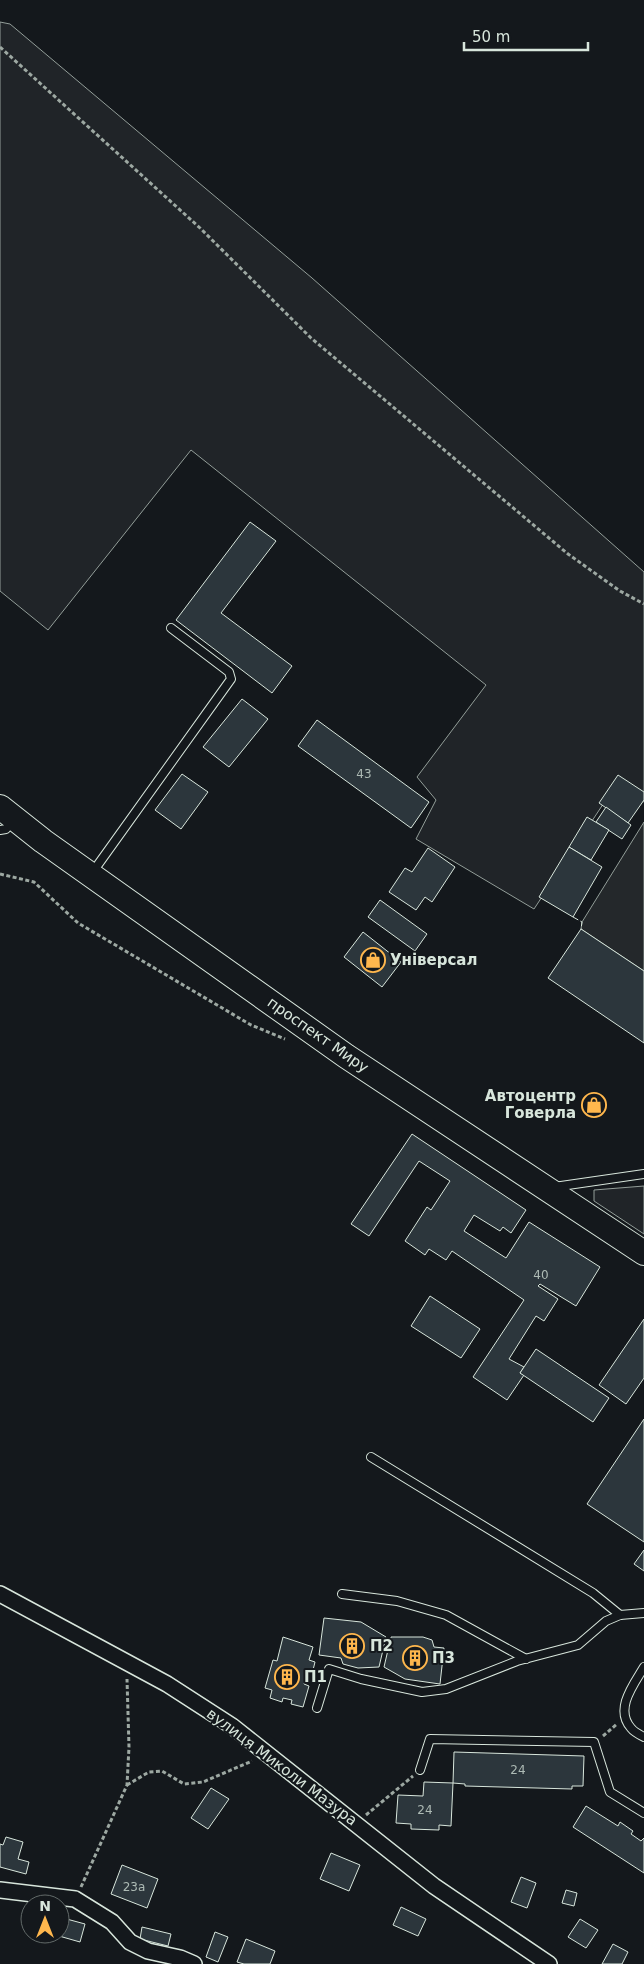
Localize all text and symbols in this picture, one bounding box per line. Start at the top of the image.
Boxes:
scale bar [464,20,588,52]
text: 50 m [472,28,510,46]
house number: 43 [356,767,372,781]
shop icon: Універсал [360,947,386,973]
place label: Універсал [390,951,477,969]
street label: проспект Миру [264,993,372,1077]
place label: Автоцентр Говерла [485,1087,576,1122]
shop icon: Автоцентр Говерла [581,1092,607,1118]
house number: 40 [533,1268,549,1282]
building icon: П2 [339,1633,365,1659]
place label: П2 [370,1637,393,1655]
building icon: П3 [402,1645,428,1671]
place label: П3 [432,1649,455,1667]
building icon: П1 [274,1664,300,1690]
place label: П1 [304,1668,327,1686]
street label: вулиця Миколи Мазура [203,1705,361,1829]
house number: 24 [510,1763,526,1777]
house number: 24 [417,1803,433,1817]
house number: 23а [123,1880,145,1894]
north arrow [20,1894,70,1944]
text: N [39,1898,51,1914]

